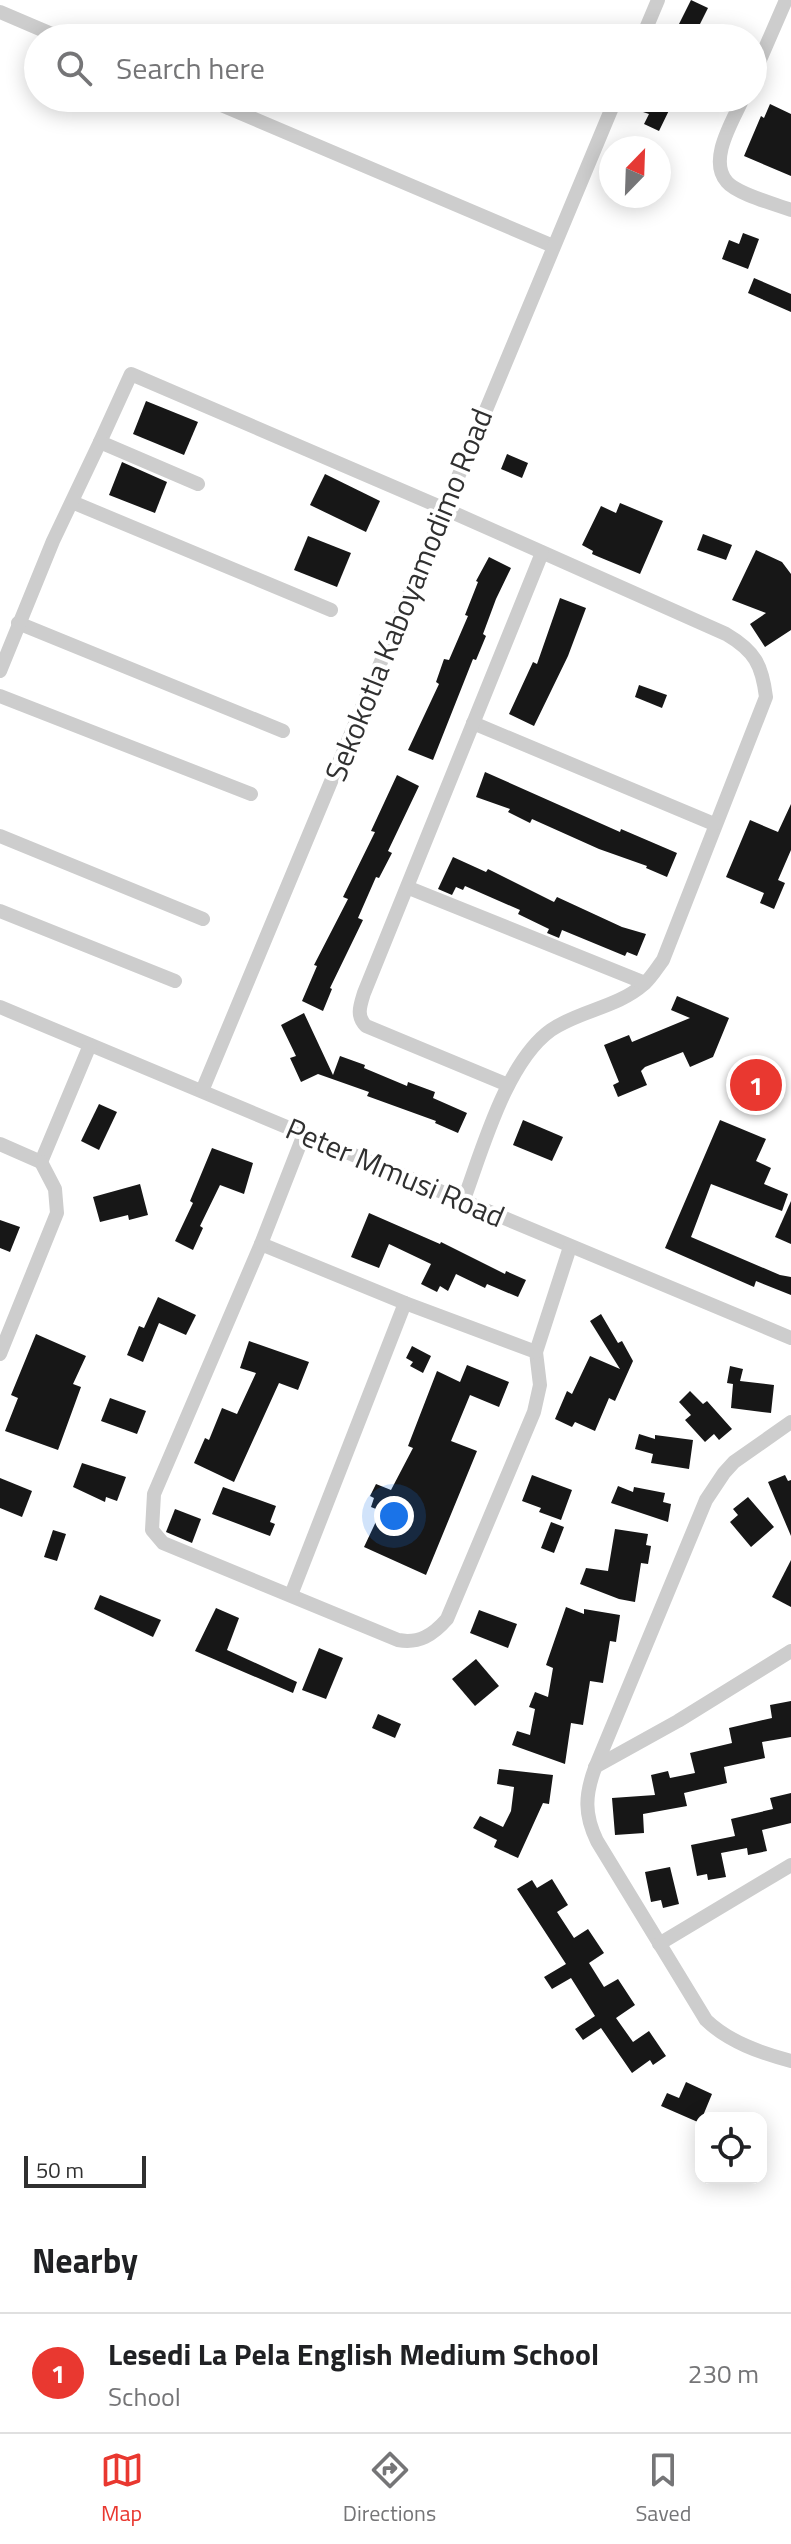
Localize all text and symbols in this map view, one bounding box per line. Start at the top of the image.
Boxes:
search box [24,24,767,112]
text: Search here [116,45,265,91]
icon: search [52,46,96,90]
north arrow [599,136,671,208]
street label: Sekokotla Kaboyamodimo Road [312,401,504,788]
pin: 1 [730,1055,782,1115]
street label: Peter Mmusi Road [279,1105,512,1239]
your location [374,1496,414,1536]
map controls [695,2112,767,2184]
button: locate [695,2112,767,2184]
scale bar [24,2152,146,2188]
text: 50 m [36,2153,84,2187]
text: Nearby [32,2234,138,2286]
text: Lesedi La Pela English Medium School [108,2331,599,2377]
text: 1 [51,2354,65,2393]
text: 230 m [688,2354,759,2393]
text: School [108,2377,181,2416]
tab: Map [100,2448,144,2530]
tab: Directions [343,2448,436,2530]
tab: Saved [635,2448,691,2530]

